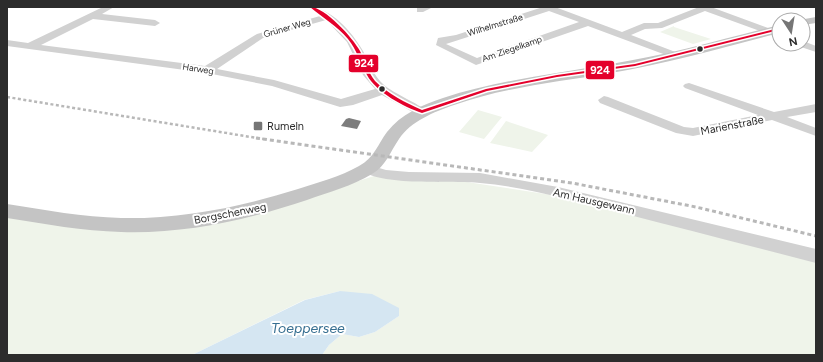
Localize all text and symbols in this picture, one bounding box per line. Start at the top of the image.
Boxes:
street label: Wilhelmstraße [466,11,524,38]
north arrow [771,12,811,52]
street label: Grüner Weg [262,16,312,40]
street label: Am Ziegelkamp [480,33,543,64]
text: N [787,34,798,49]
unlabelled marker [695,44,705,54]
line badge: 924 [348,54,379,73]
text: 924 [354,57,374,70]
line badge: 924 [585,60,615,80]
street label: Harweg [182,61,215,76]
text: 924 [590,64,610,77]
unlabelled marker [377,84,387,94]
street label: Marienstraße [699,113,765,138]
marker: Rumeln [252,120,264,132]
place label: Rumeln [267,120,304,133]
street label: Am Hausgewann [552,186,636,217]
street label: Borgschenweg [193,200,267,227]
water label: Toeppersee [271,320,345,337]

